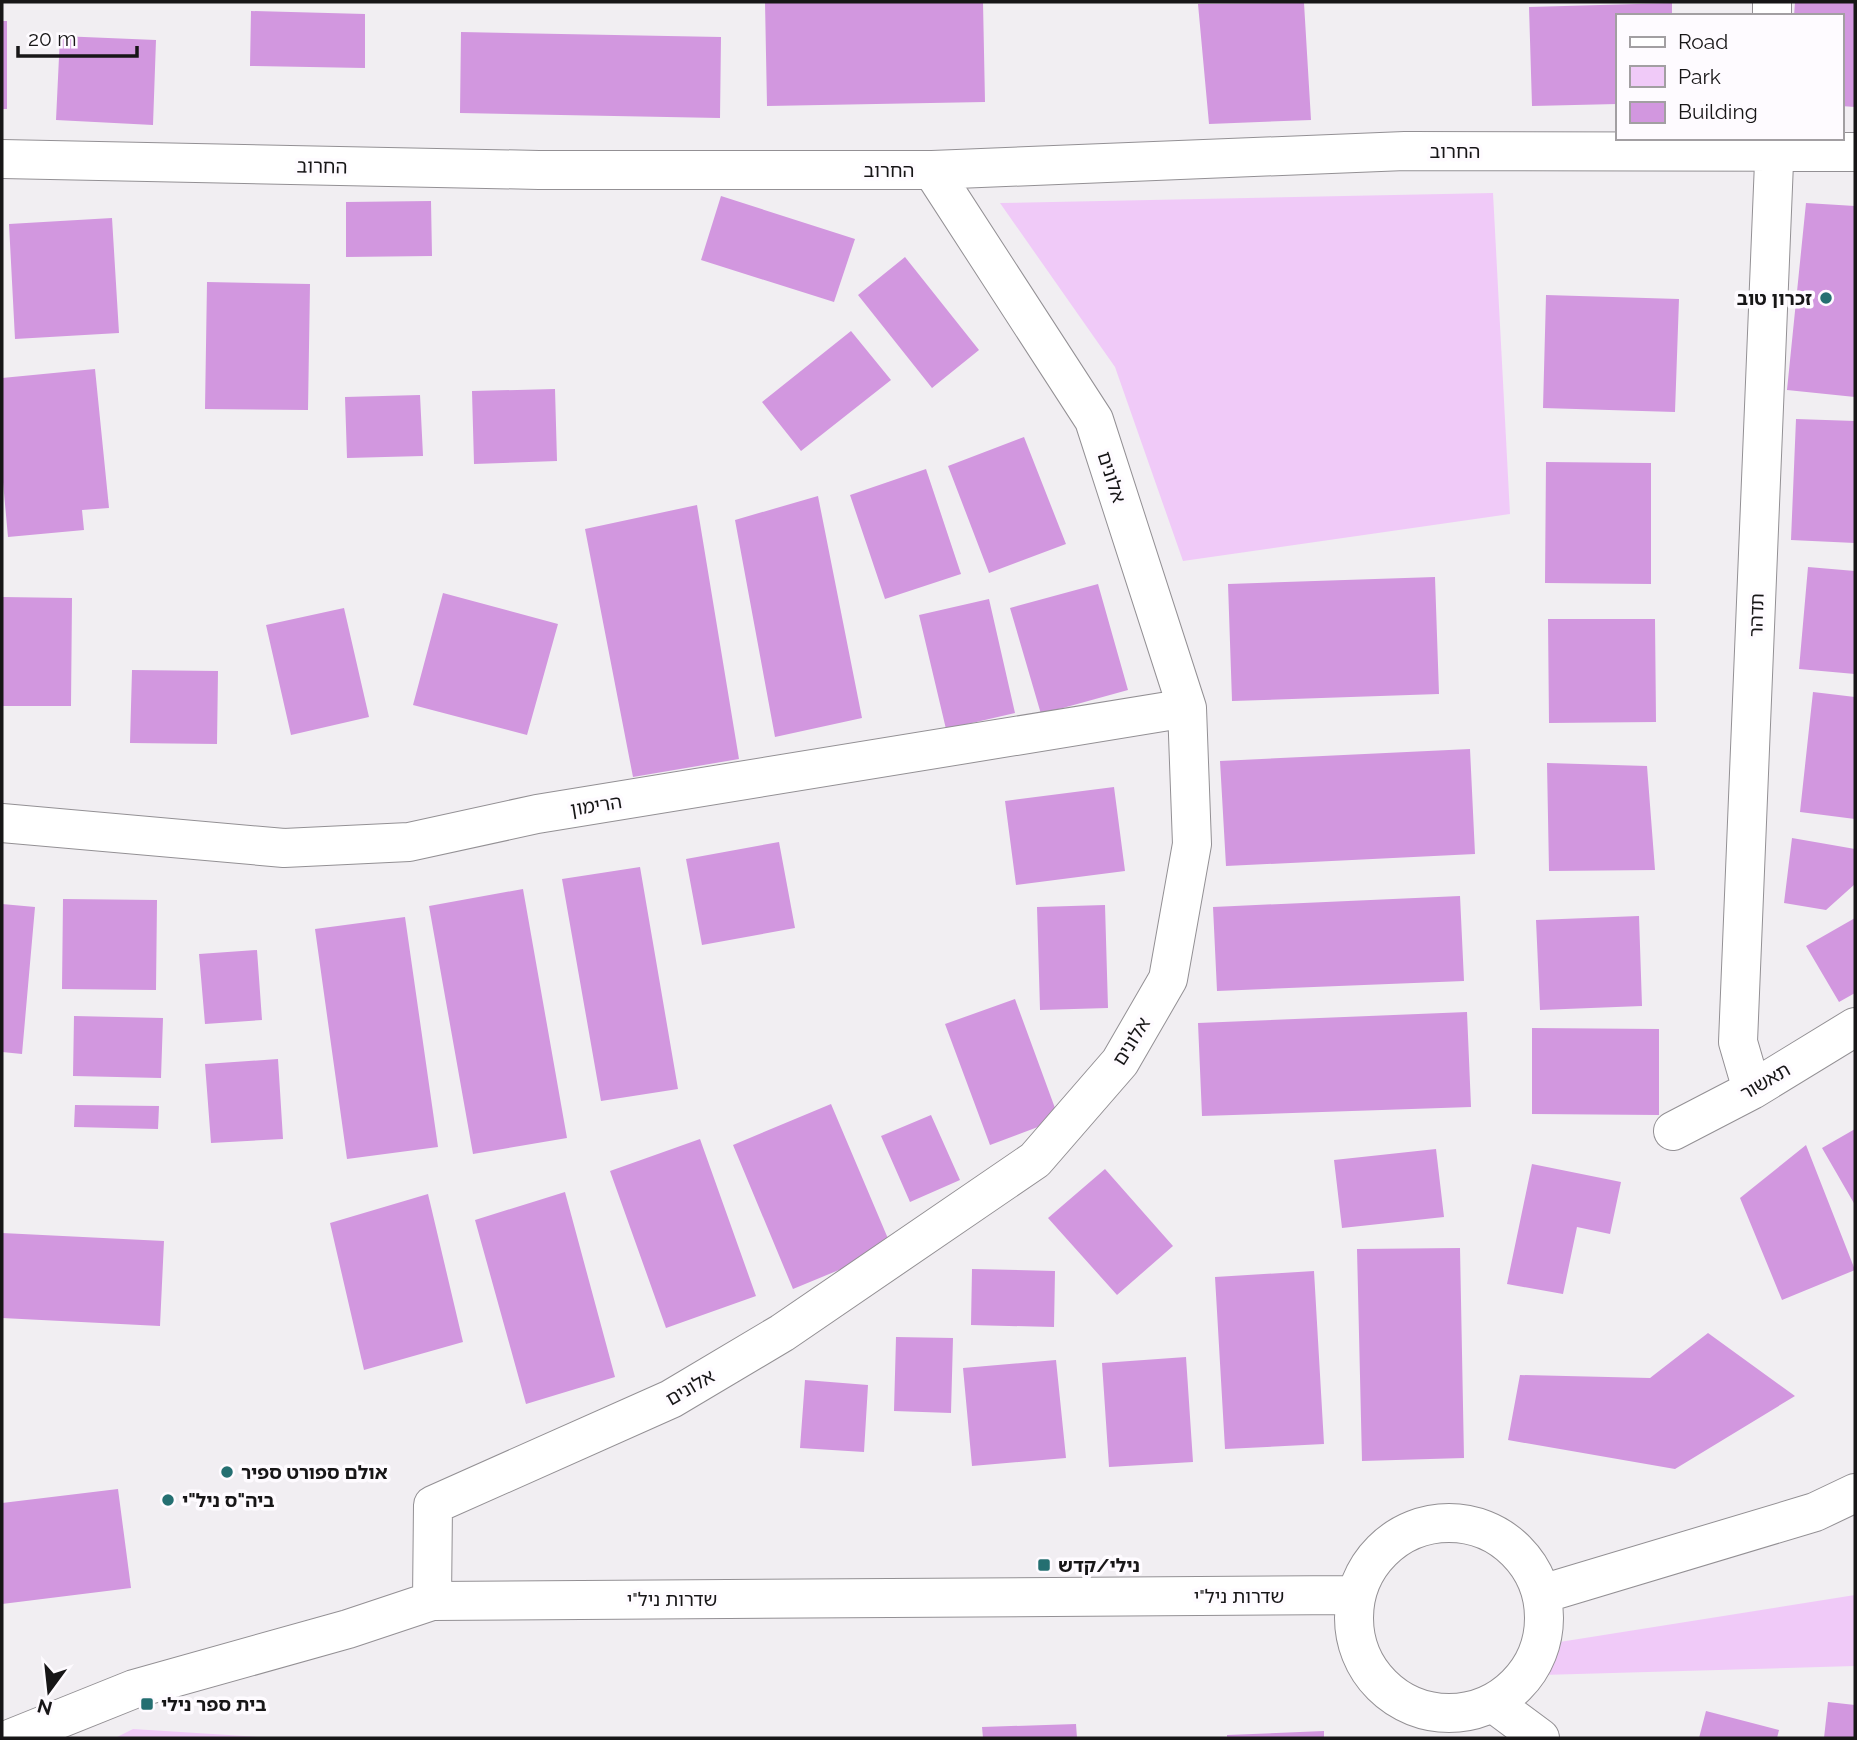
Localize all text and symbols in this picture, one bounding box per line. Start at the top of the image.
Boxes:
scale bar [18,14,136,58]
legend [1616,14,1843,140]
text: 20 m [28,26,76,51]
text: Road [1678,29,1728,54]
text: Park [1678,64,1721,89]
text: Building [1678,99,1758,124]
street label: החרוב [1430,140,1480,162]
street label: החרוב [296,155,348,177]
street label: החרוב [864,159,914,181]
place label: זכרון טוב [1737,287,1812,309]
marker: זכרון טוב [1818,290,1834,306]
street label: אלונים [1093,449,1131,505]
street label: תדהר [1744,593,1768,637]
street label: הרימון [569,790,623,820]
street label: אלונים [1108,1013,1154,1069]
street label: תאשור [1736,1058,1794,1104]
street label: אלונים [662,1364,718,1410]
place label: אולם ספורט ספיר [241,1461,388,1483]
marker: אולם ספורט ספיר [219,1464,235,1480]
place label: ביה"ס ניל"י [182,1489,275,1511]
marker: ביה"ס ניל"י [160,1492,176,1508]
place label: נילי/קדש [1058,1554,1140,1576]
marker: נילי/קדש [1036,1557,1052,1573]
street label: שדרות ניל"י [1194,1585,1284,1607]
street label: שדרות ניל"י [627,1588,717,1610]
north arrow [14,1656,84,1726]
place label: בית ספר נילי [161,1693,267,1715]
text: N [35,1695,54,1720]
marker: בית ספר נילי [139,1696,155,1712]

